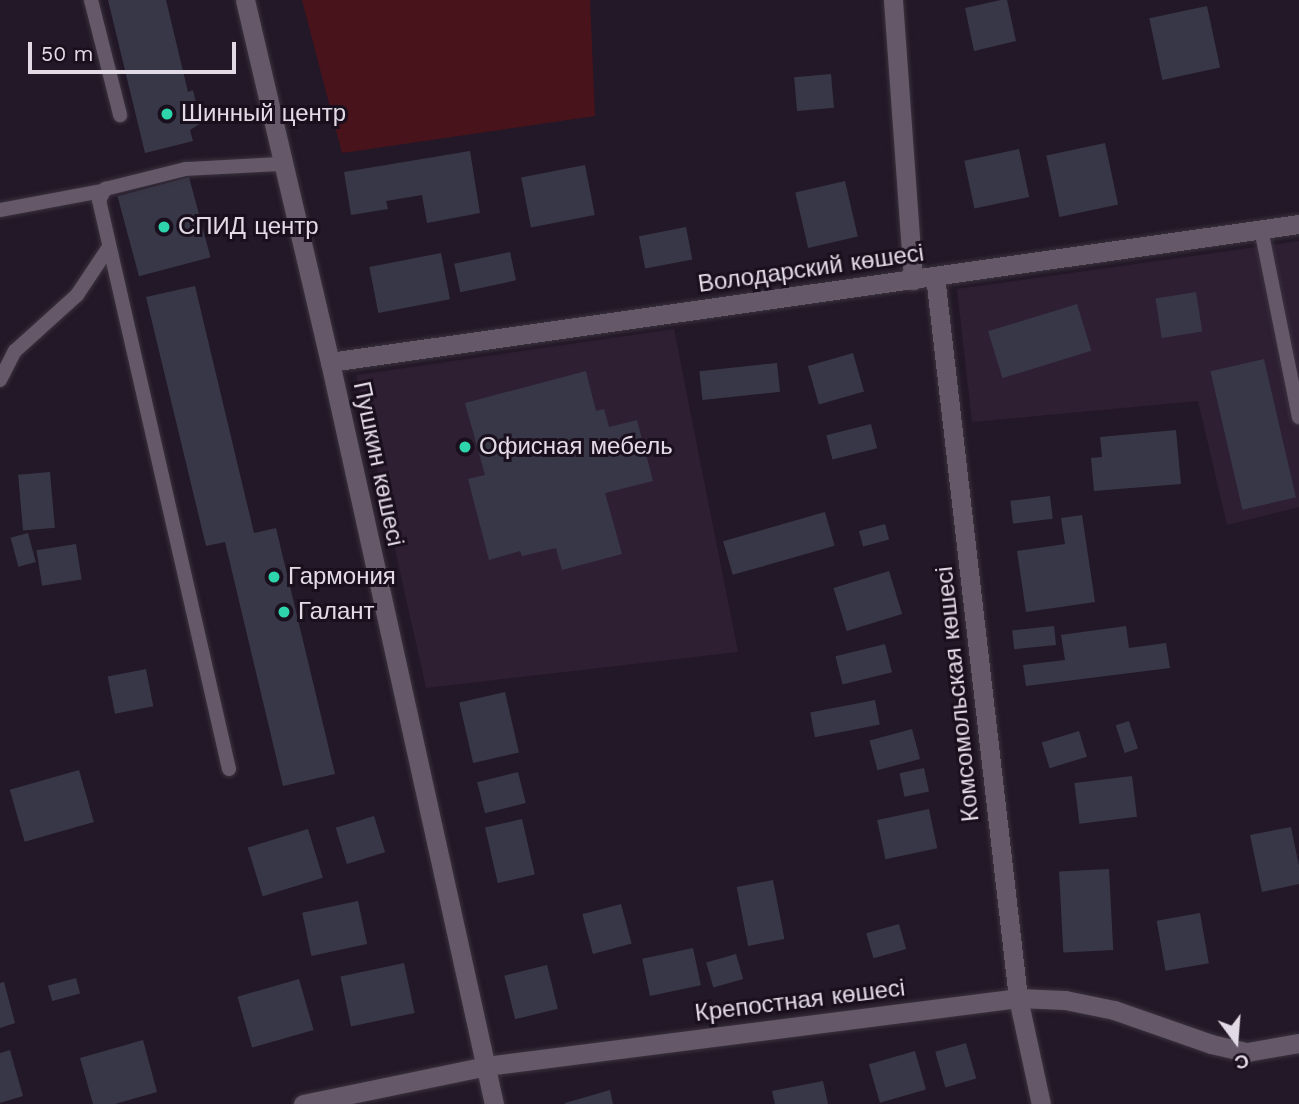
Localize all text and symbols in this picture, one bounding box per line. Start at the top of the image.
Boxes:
scale bar [32,28,240,72]
text: 50 m [41,41,93,66]
place label: Шинный центр [181,100,346,128]
marker: Шинный центр [159,106,175,122]
place label: СПИД центр [178,213,319,241]
marker: СПИД центр [156,219,172,235]
street label: Володарский көшесі [696,239,926,299]
street label: Пушкин көшесі [346,379,410,549]
place label: Офисная мебель [479,433,673,461]
marker: Офисная мебель [457,439,473,455]
place label: Гармония [288,563,396,591]
street label: Комсомольская көшесі [930,565,986,823]
marker: Гармония [266,569,282,585]
place label: Галант [298,598,375,626]
marker: Галант [276,604,292,620]
street label: Крепостная көшесі [693,974,907,1028]
north arrow [1201,1006,1271,1076]
text: С [1232,1049,1252,1075]

